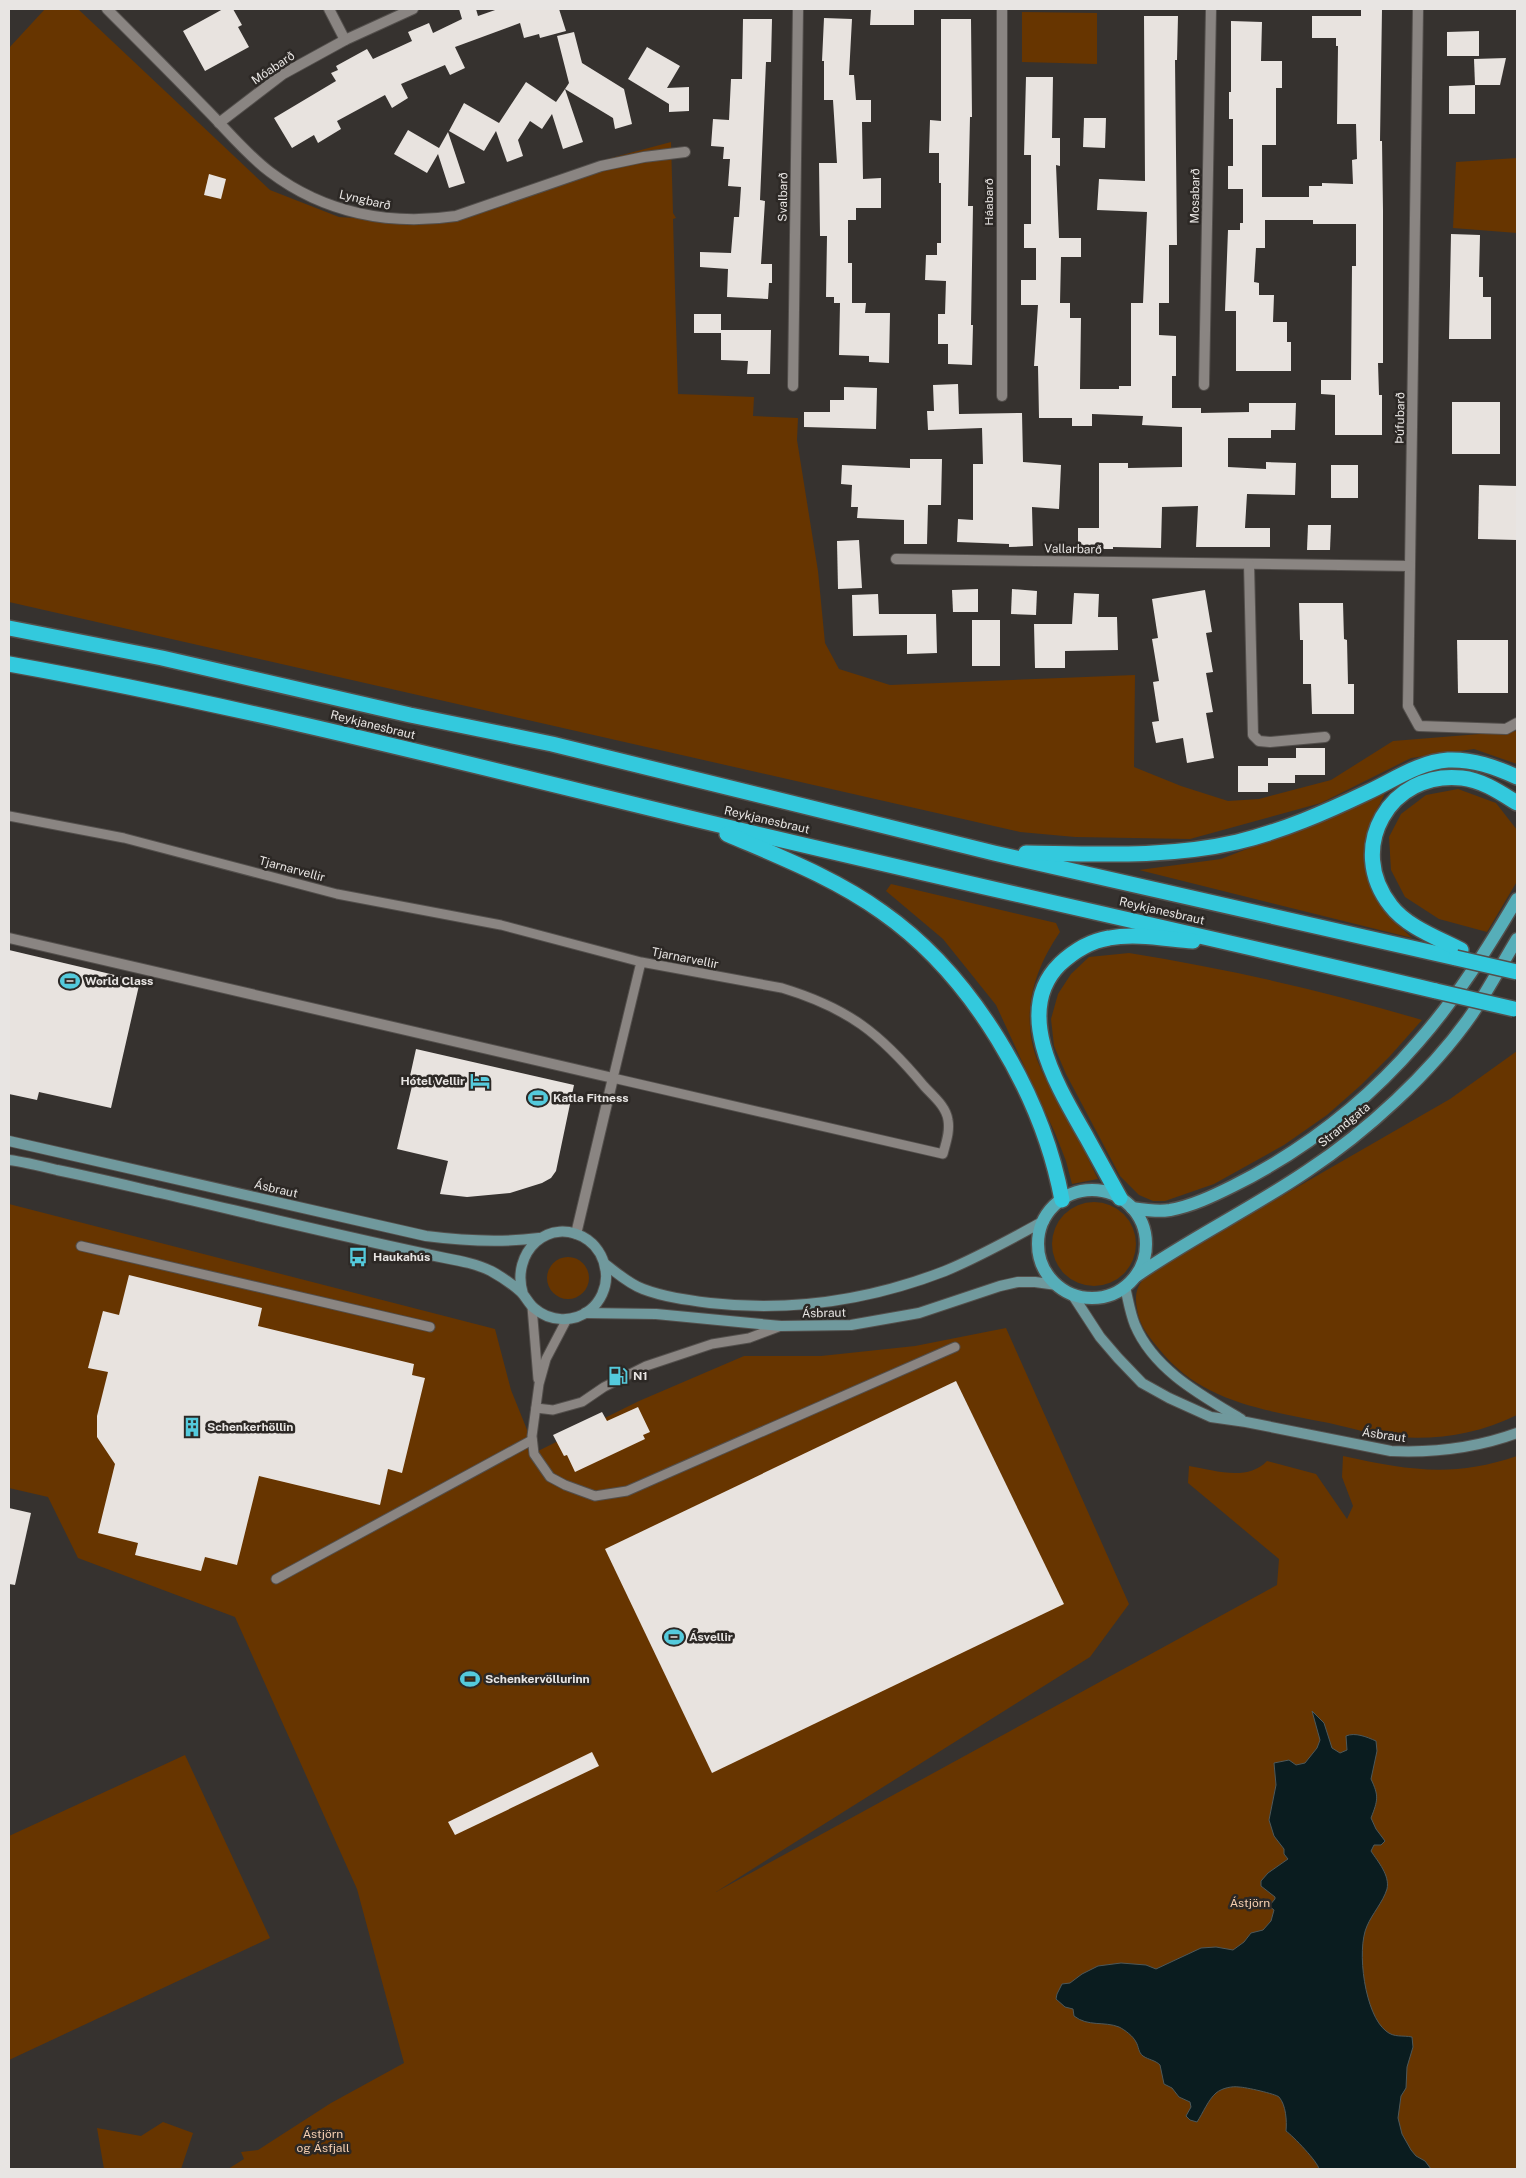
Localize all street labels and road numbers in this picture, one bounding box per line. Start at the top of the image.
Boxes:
street label: Móabarð [249,48,297,87]
street label: Mosabarð [1188,168,1202,224]
street label: Svalbarð [776,172,790,222]
street label: Háabarð [982,178,996,226]
street label: Lyngbarð [338,187,392,213]
street label: Þúfubarð [1393,392,1407,444]
street label: Vallarbarð [1044,541,1102,557]
street label: Reykjanesbraut [329,708,417,742]
street label: Reykjanesbraut [723,803,811,837]
street label: Tjarnarvellir [257,853,327,885]
street label: Reykjanesbraut [1118,894,1206,928]
street label: Tjarnarvellir [650,945,720,971]
street label: Strandgata [1315,1100,1373,1150]
street label: Ásbraut [253,1177,299,1201]
street label: Ásbraut [802,1306,847,1320]
street label: Ásbraut [1361,1425,1407,1445]

